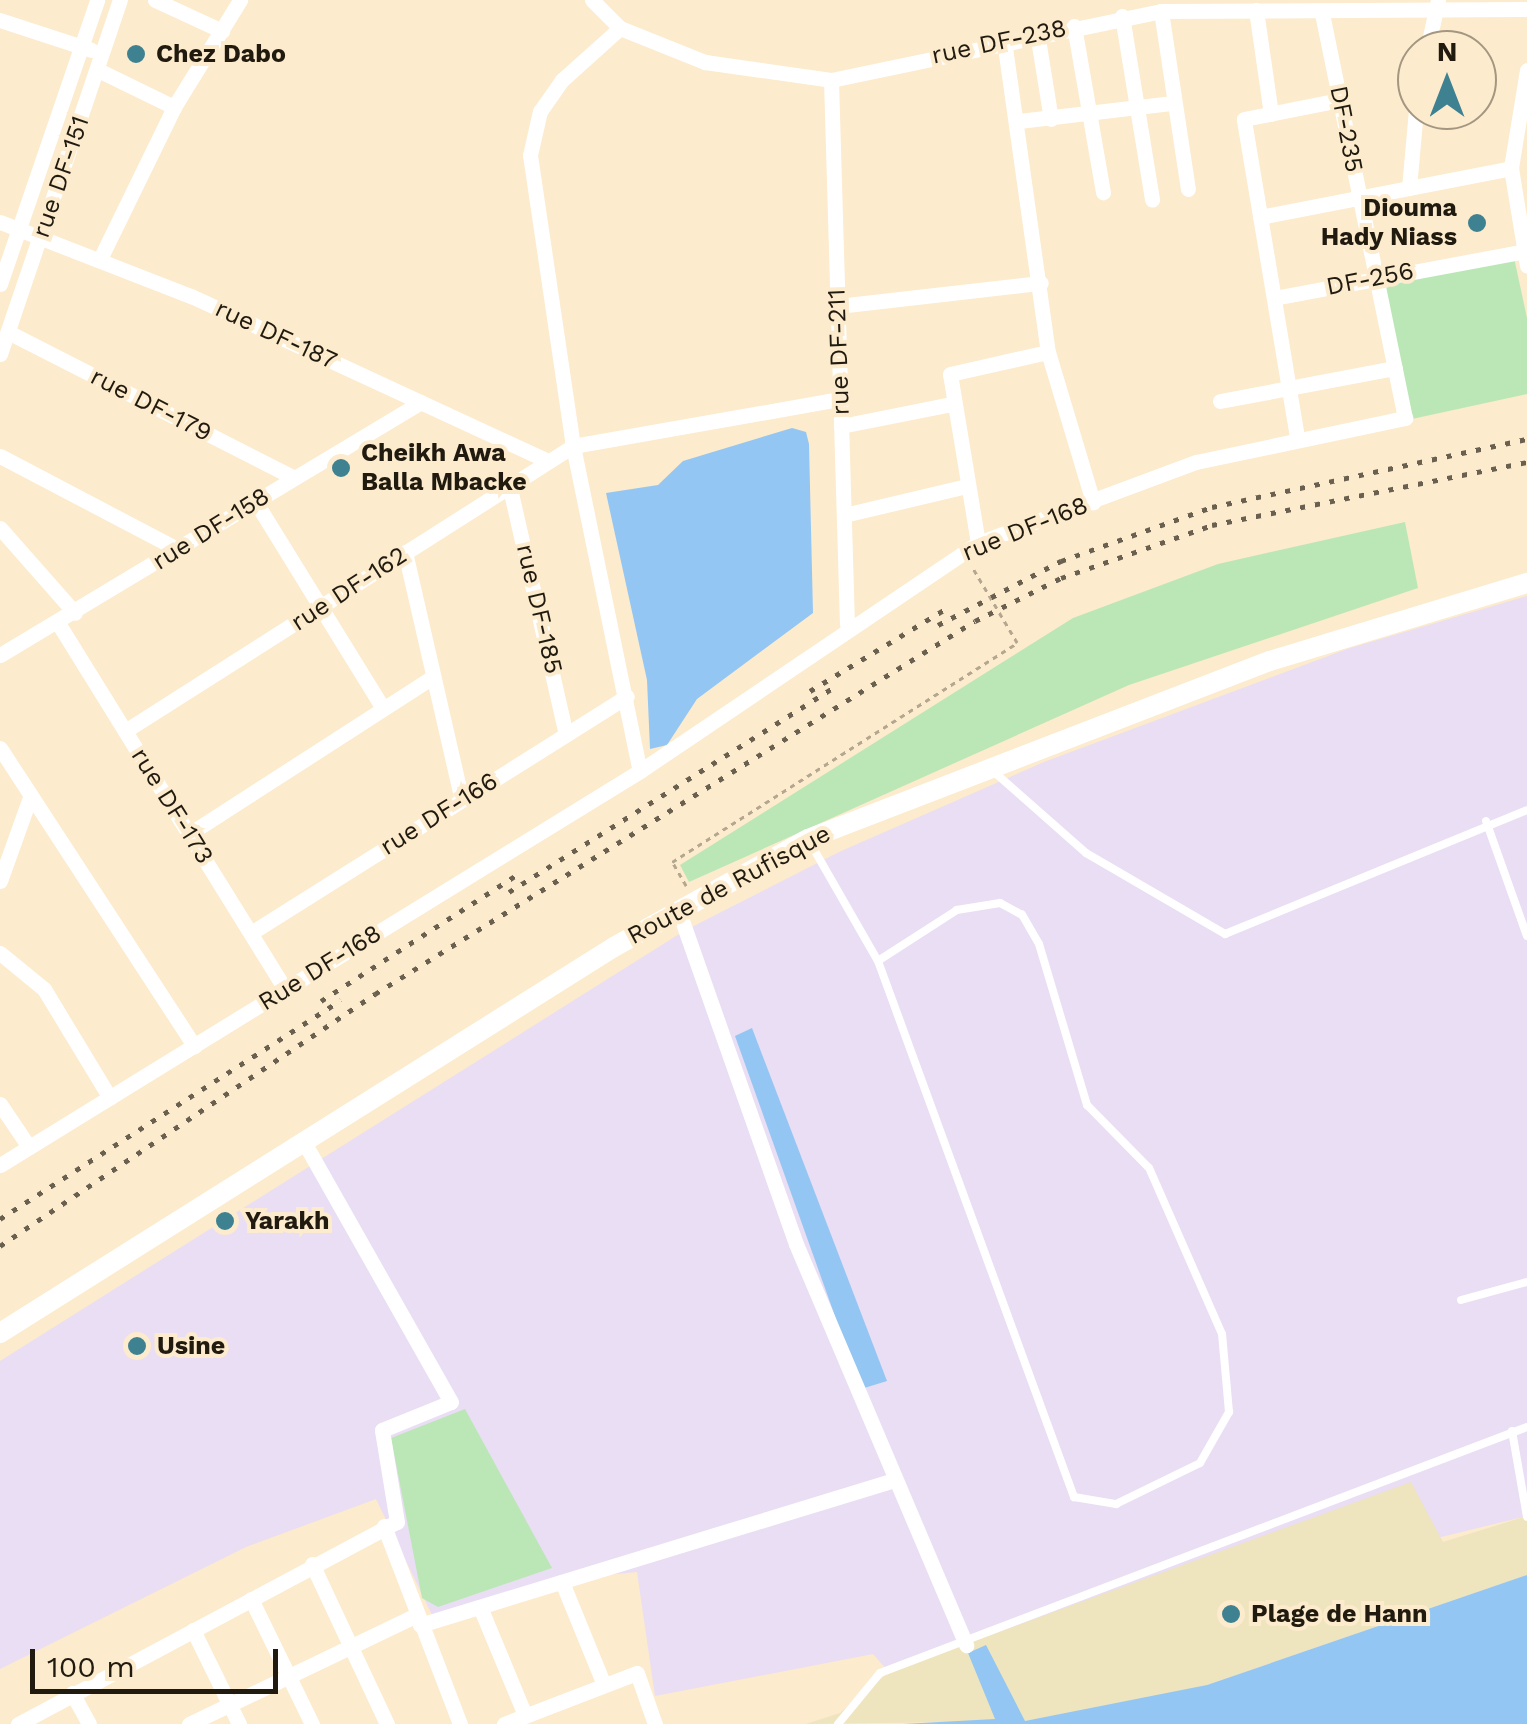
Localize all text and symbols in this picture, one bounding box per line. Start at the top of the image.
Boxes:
street label: rue DF-238 [929,13,1069,71]
north arrow [1397,30,1497,130]
text: N [1437,35,1457,68]
place label: Chez Dabo [156,39,286,69]
marker: Chez Dabo [125,43,147,65]
street label: DF-235 [1323,83,1369,175]
street label: rue DF-151 [26,112,96,242]
place label: Diouma Hady Niass [1320,194,1457,253]
marker: Diouma Hady Niass [1466,212,1488,234]
street label: DF-256 [1324,256,1416,302]
street label: rue DF-211 [822,288,856,416]
street label: rue DF-187 [210,294,342,376]
street label: rue DF-179 [85,362,217,448]
place label: Cheikh Awa Balla Mbacke [361,439,527,498]
marker: Cheikh Awa Balla Mbacke [330,457,352,479]
street label: rue DF-158 [147,481,275,577]
street label: rue DF-168 [958,490,1092,568]
street label: rue DF-162 [285,540,413,638]
street label: rue DF-185 [510,541,568,677]
street label: rue DF-173 [125,743,219,869]
street label: rue DF-166 [375,766,503,862]
street label: Route de Rufisque [622,819,836,951]
street label: Rue DF-168 [253,918,387,1018]
place label: Yarakh [245,1206,329,1236]
marker: Yarakh [214,1210,236,1232]
place label: Usine [157,1331,225,1361]
marker: Usine [126,1335,148,1357]
place label: Plage de Hann [1251,1599,1428,1629]
marker: Plage de Hann [1220,1603,1242,1625]
scale bar [35,1629,282,1691]
text: 100 m [47,1649,135,1684]

